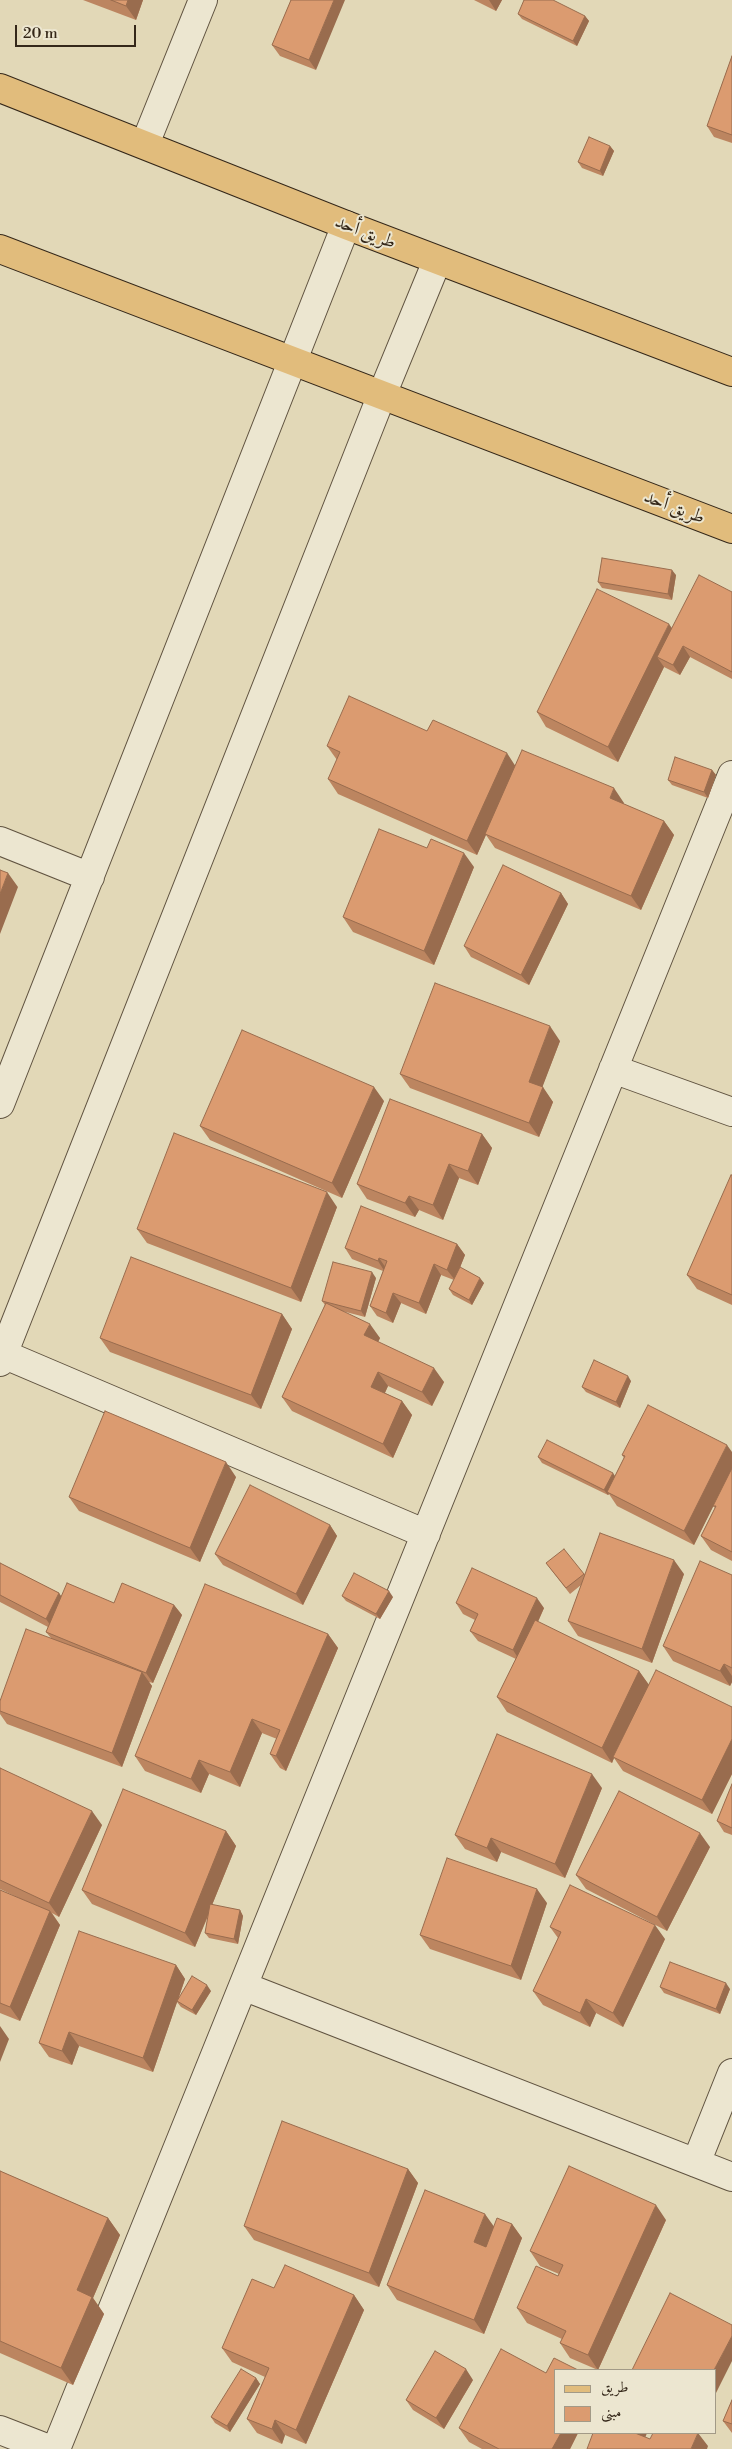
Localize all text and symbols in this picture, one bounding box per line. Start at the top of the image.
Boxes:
scale bar [18,15,139,47]
text: 20 m [23,24,58,43]
street label: طريق أحد [331,211,399,255]
street label: طريق أحد [640,486,708,530]
legend [554,2369,717,2434]
text: طريق [601,2378,628,2397]
text: مبنى [601,2403,621,2422]

